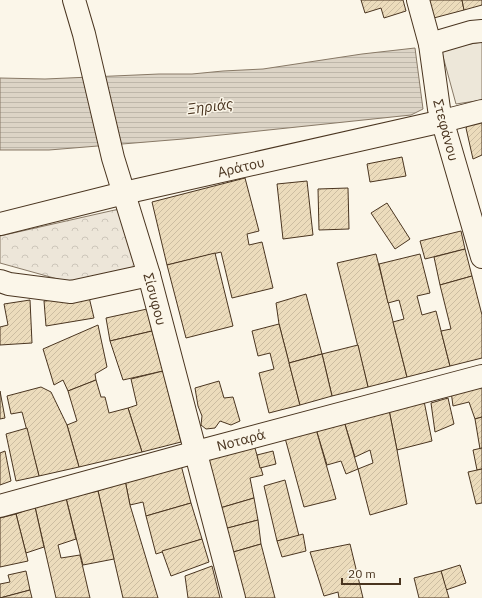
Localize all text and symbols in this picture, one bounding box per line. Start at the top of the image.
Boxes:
water label: Ξηριάς [186,94,235,118]
street label: Στεφάνου [429,97,463,163]
street label: Αράτου [216,153,266,181]
street label: Σίσυφου [139,271,171,327]
street label: Νοταρά [215,425,267,455]
scale bar [342,560,400,586]
text: 20 m [348,566,376,581]

